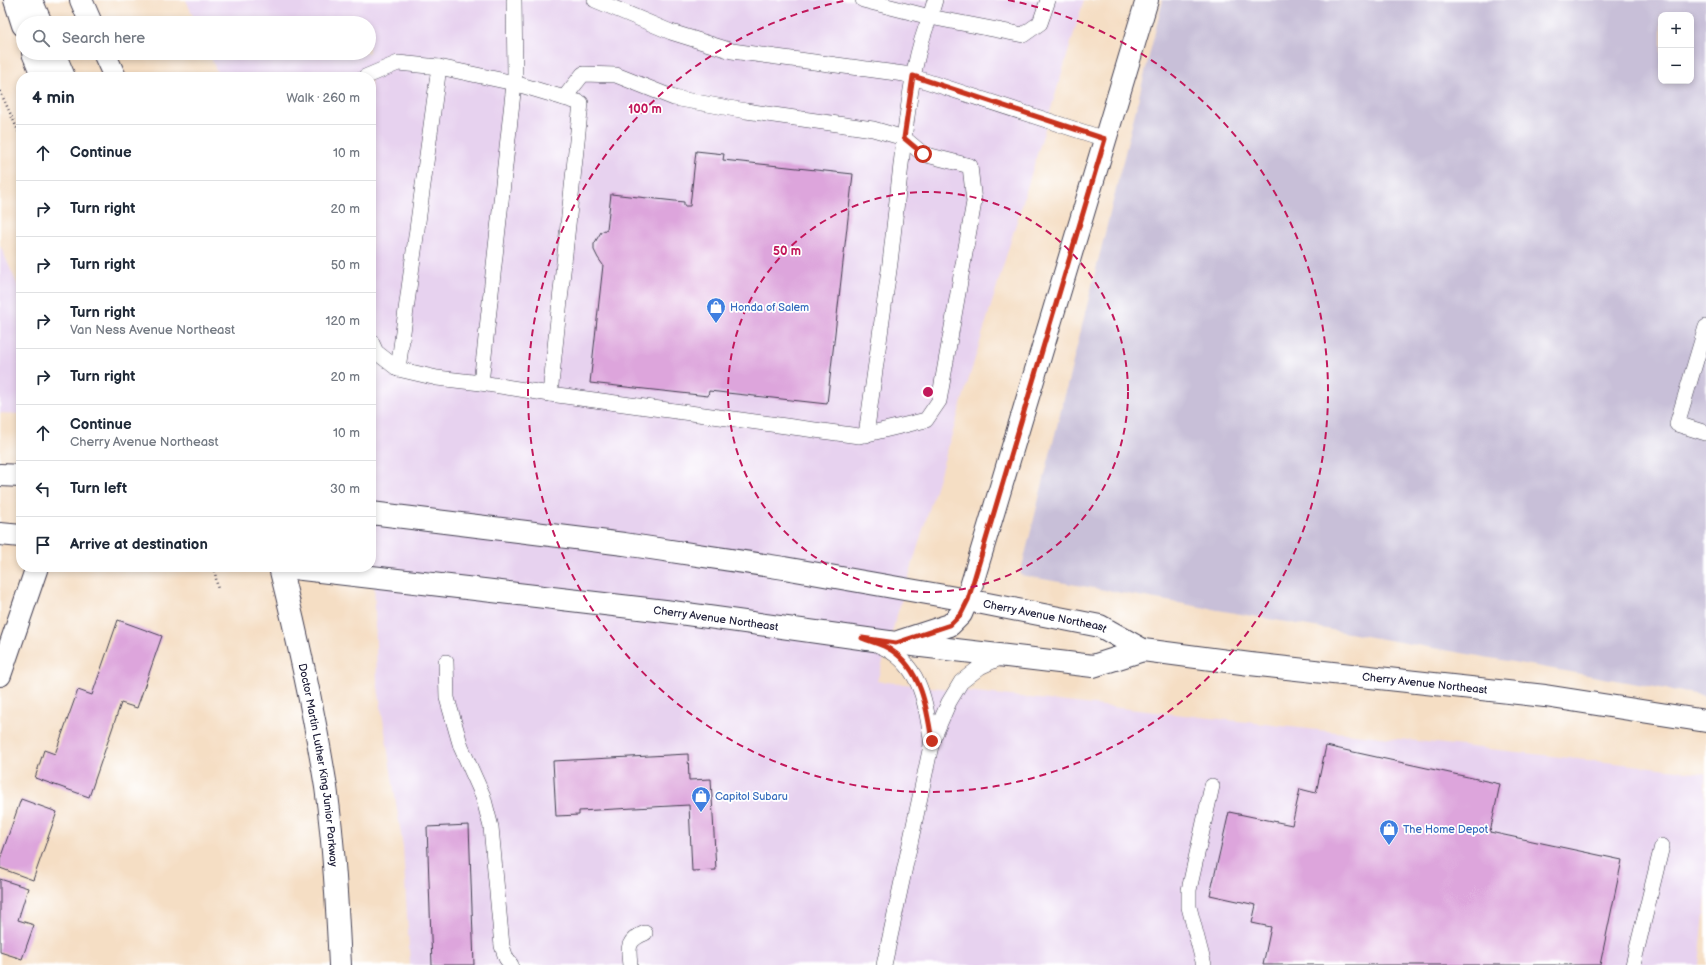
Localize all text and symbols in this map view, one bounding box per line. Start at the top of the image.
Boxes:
map controls [1658,12,1694,84]
button: + [1658,12,1694,48]
search box [16,16,376,60]
icon: search [30,27,52,49]
text: Search here [62,29,145,48]
button: − [1658,48,1694,84]
text: 4 min [32,88,75,108]
text: Walk · 260 m [286,90,360,106]
text: 100 m [628,102,662,117]
icon: ahead [32,142,54,164]
text: Continue [70,143,132,162]
text: 10 m [333,145,360,161]
route start [914,145,932,163]
icon: right [32,198,54,220]
text: Turn right [70,199,135,218]
text: 20 m [330,201,360,217]
text: 50 m [773,244,801,259]
icon: right [32,254,54,276]
text: Turn right [70,255,135,274]
text: 50 m [331,257,360,273]
shop icon: Honda of Salem [705,296,727,324]
place label: Honda of Salem [730,301,809,314]
text: Turn right [70,303,135,322]
icon: right [32,310,54,332]
text: 120 m [325,313,360,329]
text: Van Ness Avenue Northeast [70,322,235,338]
icon: right [32,366,54,388]
text: Turn right [70,367,135,386]
text: 20 m [330,369,360,385]
centre of rings [921,385,935,399]
text: Continue [70,415,132,434]
icon: ahead [32,422,54,444]
text: 10 m [333,425,360,441]
text: Cherry Avenue Northeast [70,434,219,450]
icon: left [32,478,54,500]
text: Turn left [70,479,127,498]
text: 30 m [330,481,360,497]
icon: arrive [32,534,54,556]
text: Arrive at destination [70,535,208,554]
street label: Cherry Avenue Northeast [982,597,1110,636]
street label: Cherry Avenue Northeast [653,604,780,634]
street label: Doctor Martin Luther King Junior Parkway [296,662,340,867]
street label: Cherry Avenue Northeast [1362,670,1489,697]
route end [923,732,941,750]
shop icon: Capitol Subaru [690,785,712,813]
place label: Capitol Subaru [715,790,788,803]
shop icon: The Home Depot [1378,818,1400,846]
place label: The Home Depot [1403,823,1489,836]

